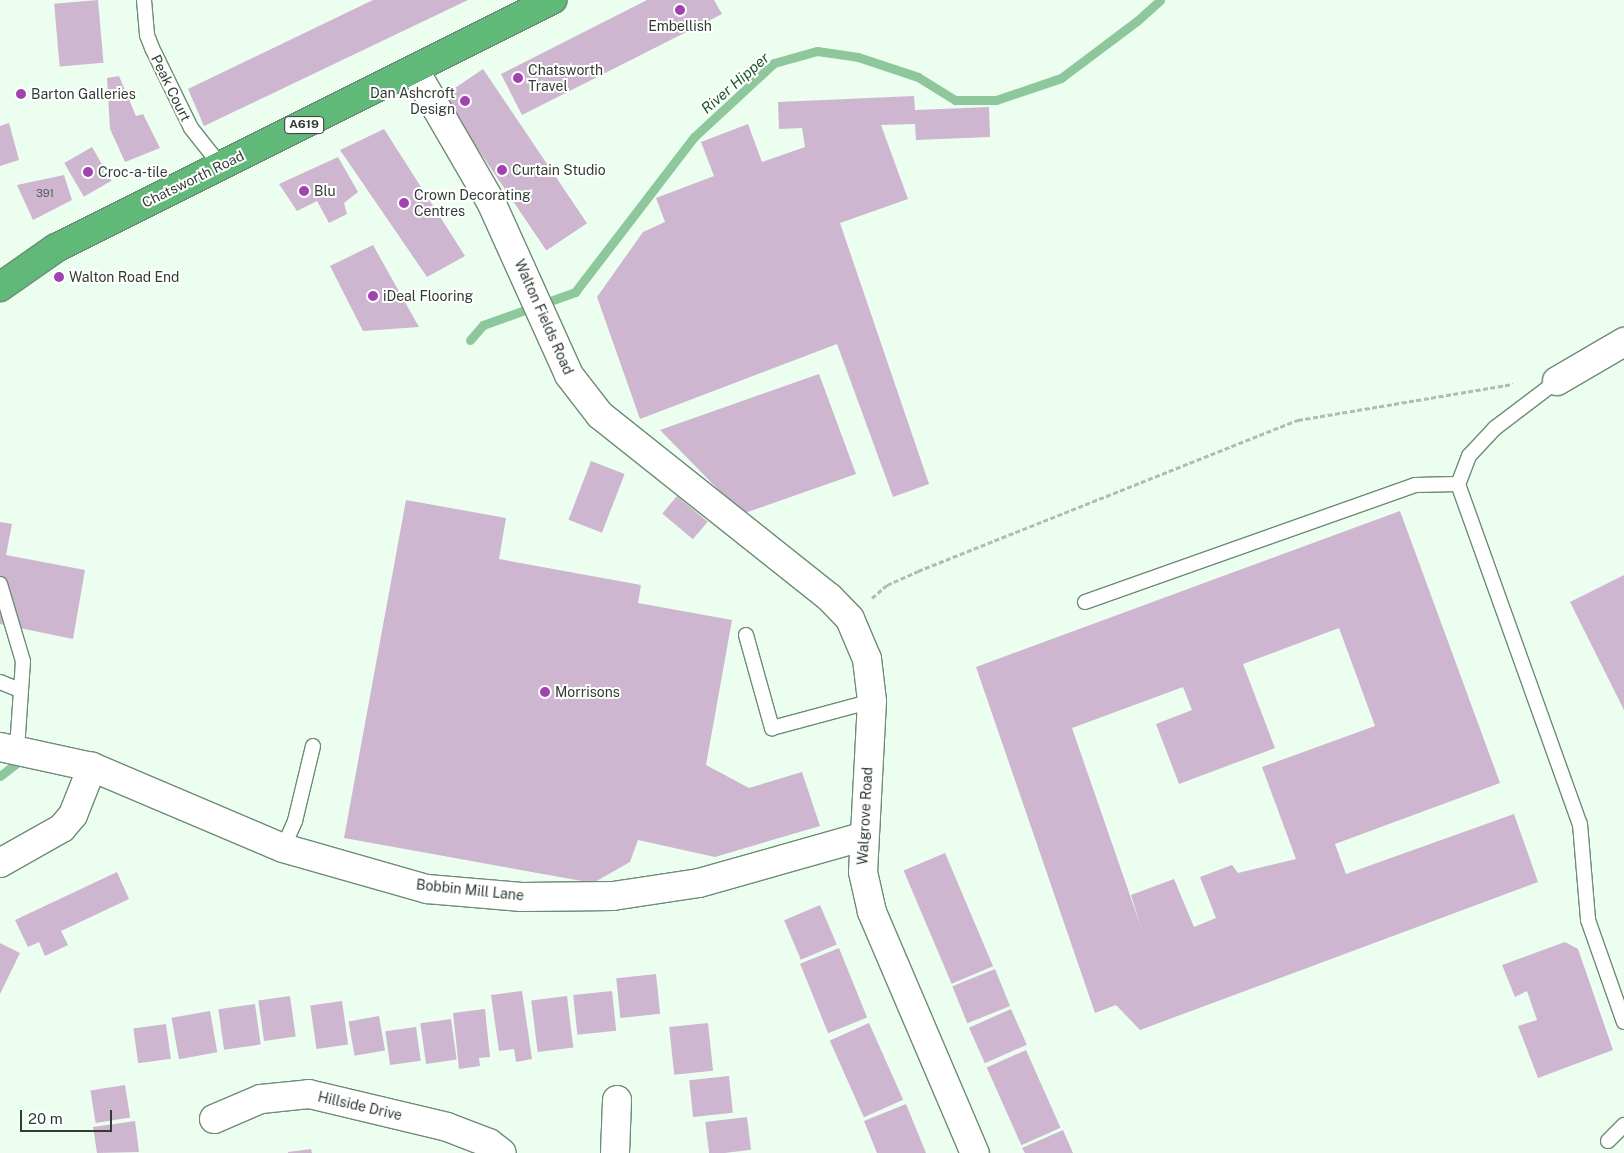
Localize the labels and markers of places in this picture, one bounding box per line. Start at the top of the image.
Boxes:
marker: Embellish [674,4,686,16]
place label: Embellish [648,18,712,34]
place label: Chatsworth Travel [528,62,603,94]
marker: Chatsworth Travel [512,72,524,84]
place label: Dan Ashcroft Design [370,85,455,118]
place label: Barton Galleries [31,86,136,102]
marker: Barton Galleries [15,88,27,100]
marker: Dan Ashcroft Design [459,95,471,107]
place label: Curtain Studio [512,162,606,178]
place label: Croc-a-tile [98,164,168,180]
marker: Curtain Studio [496,164,508,176]
marker: Croc-a-tile [82,166,94,178]
place label: Blu [314,183,336,199]
marker: Blu [298,185,310,197]
place label: Crown Decorating Centres [414,187,531,220]
marker: Crown Decorating Centres [398,197,410,209]
place label: Walton Road End [69,269,179,285]
marker: Walton Road End [53,271,65,283]
place label: iDeal Flooring [383,288,473,304]
marker: iDeal Flooring [367,290,379,302]
place label: Morrisons [555,684,620,700]
marker: Morrisons [539,686,551,698]

